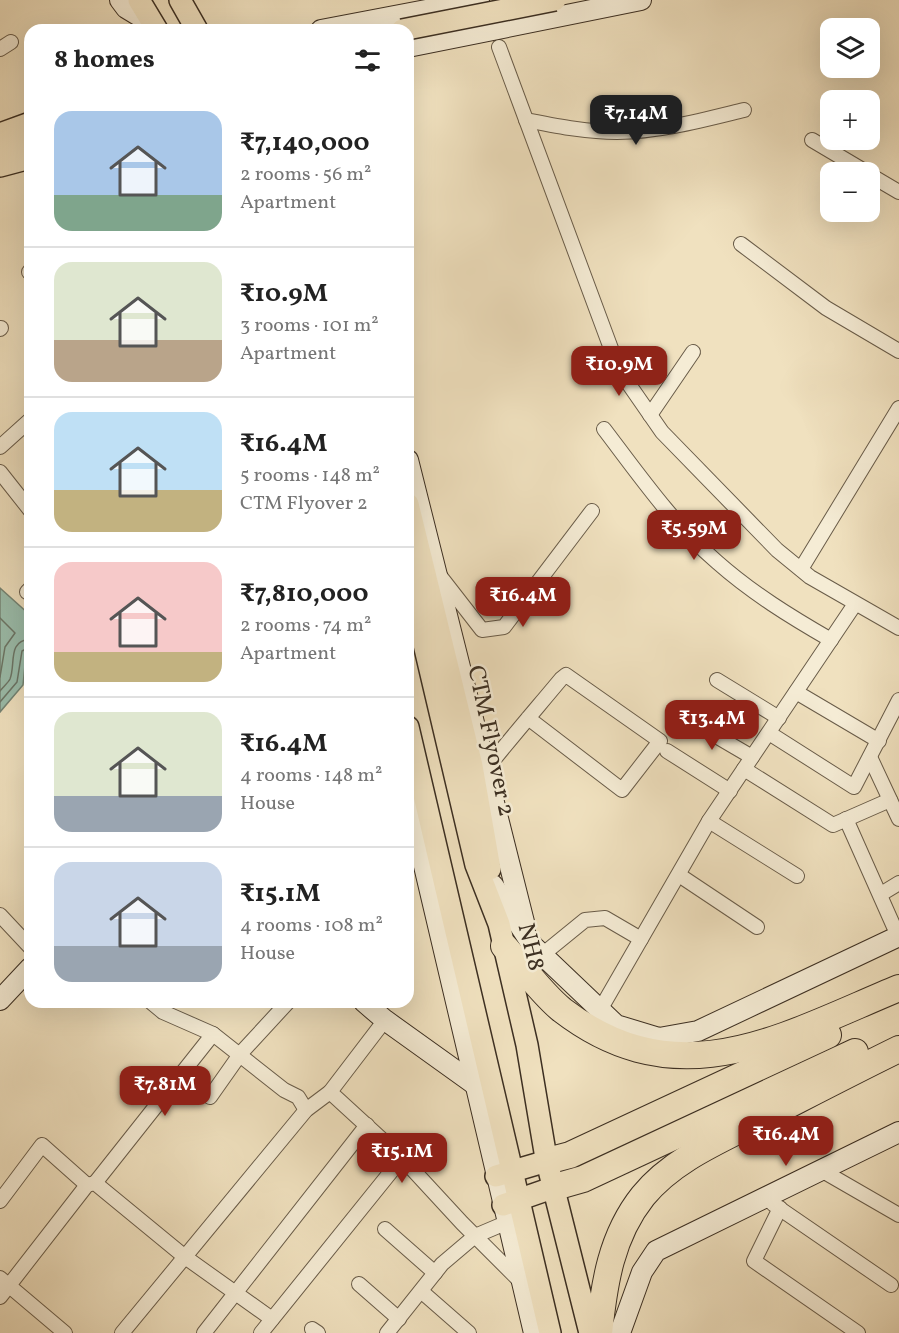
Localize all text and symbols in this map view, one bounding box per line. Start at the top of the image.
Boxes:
map controls [820,18,880,222]
button: layers [820,18,880,78]
text: 8 homes [54,42,155,78]
icon: filters [351,44,384,77]
button: + [820,90,880,150]
pin: ₹7.14M [587,95,685,146]
text: ₹7.14M [604,100,668,128]
text: ₹7,140,000 [240,125,370,161]
icon: home [102,135,174,207]
text: 2 rooms · 56 m² [240,161,371,189]
button: − [820,162,880,222]
text: Apartment [240,189,336,217]
text: ₹10.9M [240,276,328,312]
icon: home [102,286,174,358]
text: 3 rooms · 101 m² [240,312,379,340]
text: Apartment [240,340,336,368]
pin: ₹10.9M [570,346,668,397]
text: ₹10.9M [585,351,653,379]
text: ₹16.4M [240,426,327,462]
icon: home [102,436,174,508]
text: 5 rooms · 148 m² [240,462,380,490]
text: CTM Flyover 2 [240,490,368,518]
pin: ₹5.59M [645,510,743,561]
text: ₹5.59M [661,515,727,543]
text: ₹7,810,000 [240,576,368,612]
pin: ₹16.4M [474,577,572,628]
text: ₹16.4M [489,582,557,610]
icon: home [102,586,174,658]
text: 2 rooms · 74 m² [240,612,371,640]
text: Apartment [240,640,336,668]
street label: CTM Flyover 2 [457,662,523,820]
pin: ₹13.4M [663,700,761,751]
text: ₹13.4M [679,705,745,733]
text: ₹16.4M [240,726,327,762]
icon: home [102,736,174,808]
text: 4 rooms · 148 m² [240,762,382,790]
text: House [240,790,295,818]
text: ₹15.1M [240,876,320,912]
icon: home [102,886,174,958]
text: 4 rooms · 108 m² [240,912,383,940]
street label: NH8 [508,920,552,974]
text: House [240,940,295,968]
pin: ₹7.81M [116,1066,214,1117]
text: ₹7.81M [134,1071,196,1099]
pin: ₹16.4M [737,1116,835,1167]
text: ₹16.4M [752,1121,820,1149]
pin: ₹15.1M [353,1133,451,1184]
text: ₹15.1M [371,1138,433,1166]

